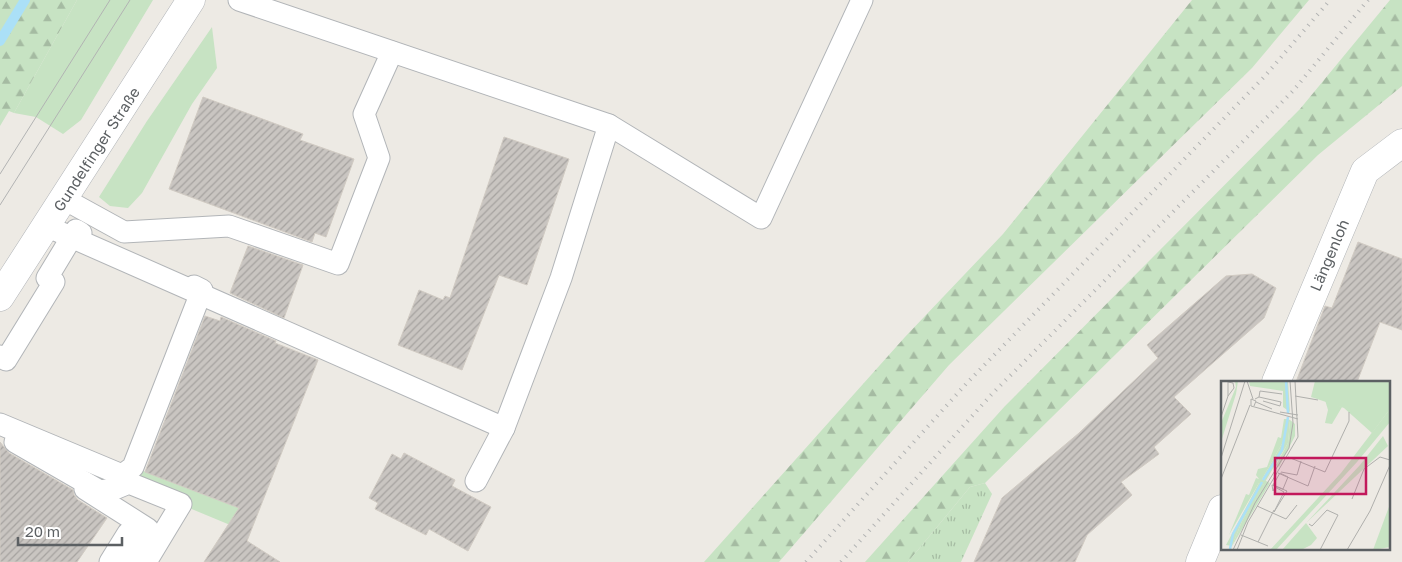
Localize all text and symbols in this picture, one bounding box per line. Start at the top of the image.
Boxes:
street label: Gundelfinger Straße [49,83,143,214]
street label: Längenloh [1306,216,1352,294]
inset map [1221,381,1390,550]
scale bar [18,514,121,546]
text: 20 m [25,522,60,540]

